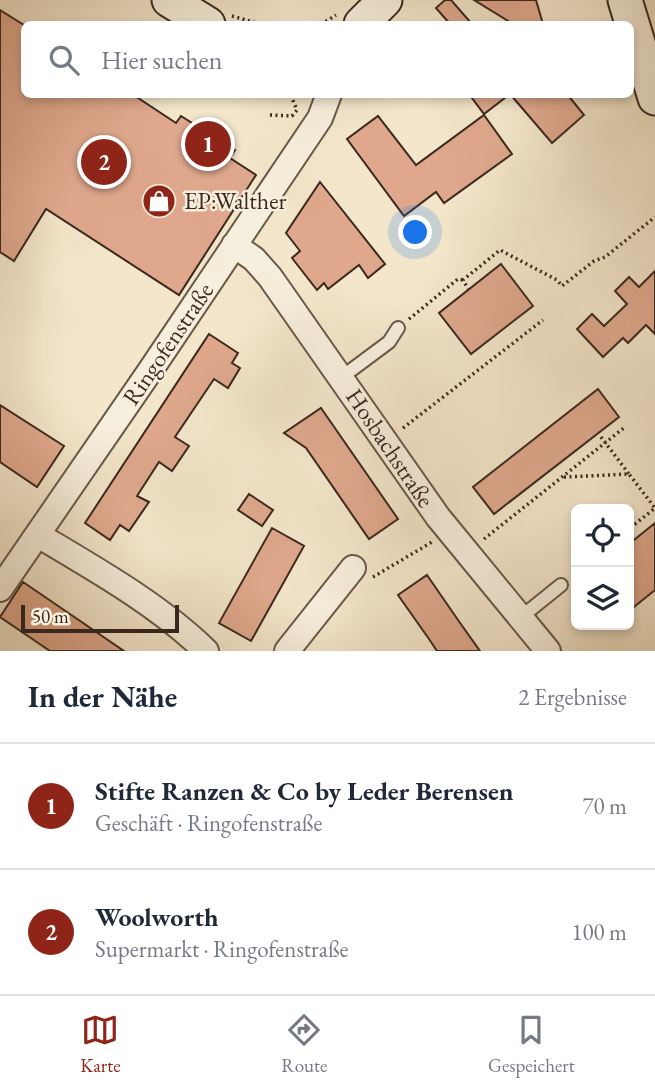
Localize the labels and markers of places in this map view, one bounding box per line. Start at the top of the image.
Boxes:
pin: 1 [185,118,231,170]
pin: 2 [81,136,127,188]
shop icon: EP:Walther [140,182,178,220]
place label: EP:Walther [184,185,287,216]

